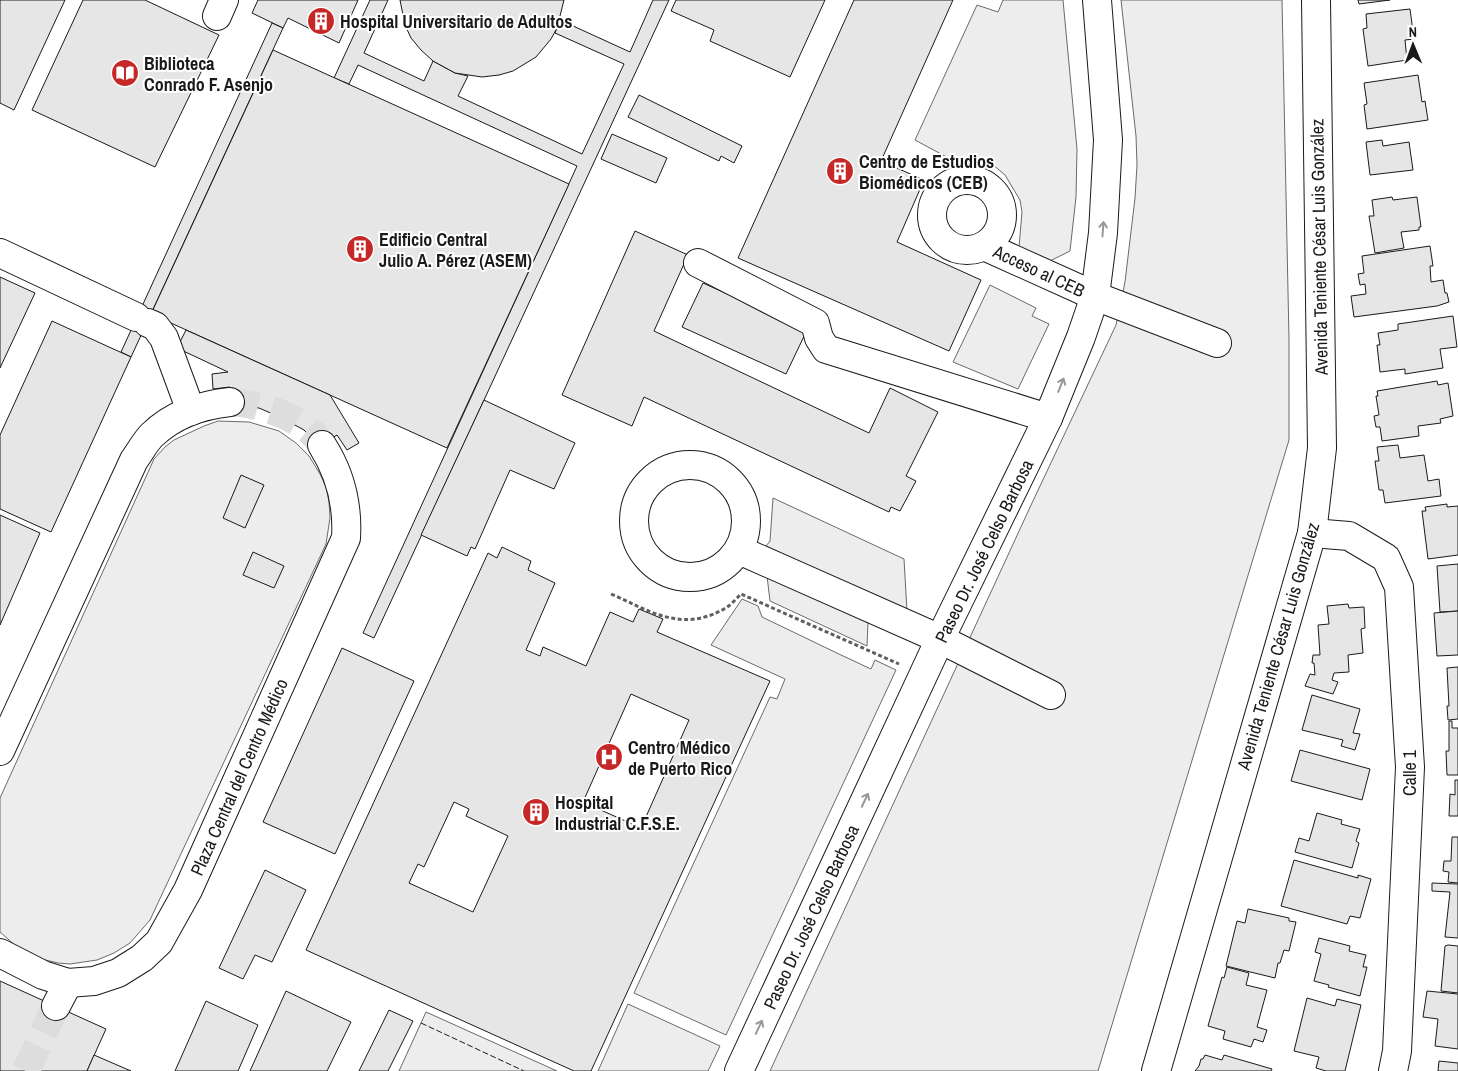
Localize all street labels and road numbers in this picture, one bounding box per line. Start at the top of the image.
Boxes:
street label: Avenida Teniente César Luis González [1304,119,1334,376]
street label: Acceso al CEB [988,238,1089,303]
street label: Paseo Dr. José Celso Barbosa [929,455,1039,647]
street label: Avenida Teniente César Luis González [1230,519,1325,774]
street label: Plaza Central del Centro Médico [184,674,294,880]
street label: Calle 1 [1397,749,1422,796]
street label: Paseo Dr. José Celso Barbosa [757,821,865,1013]

